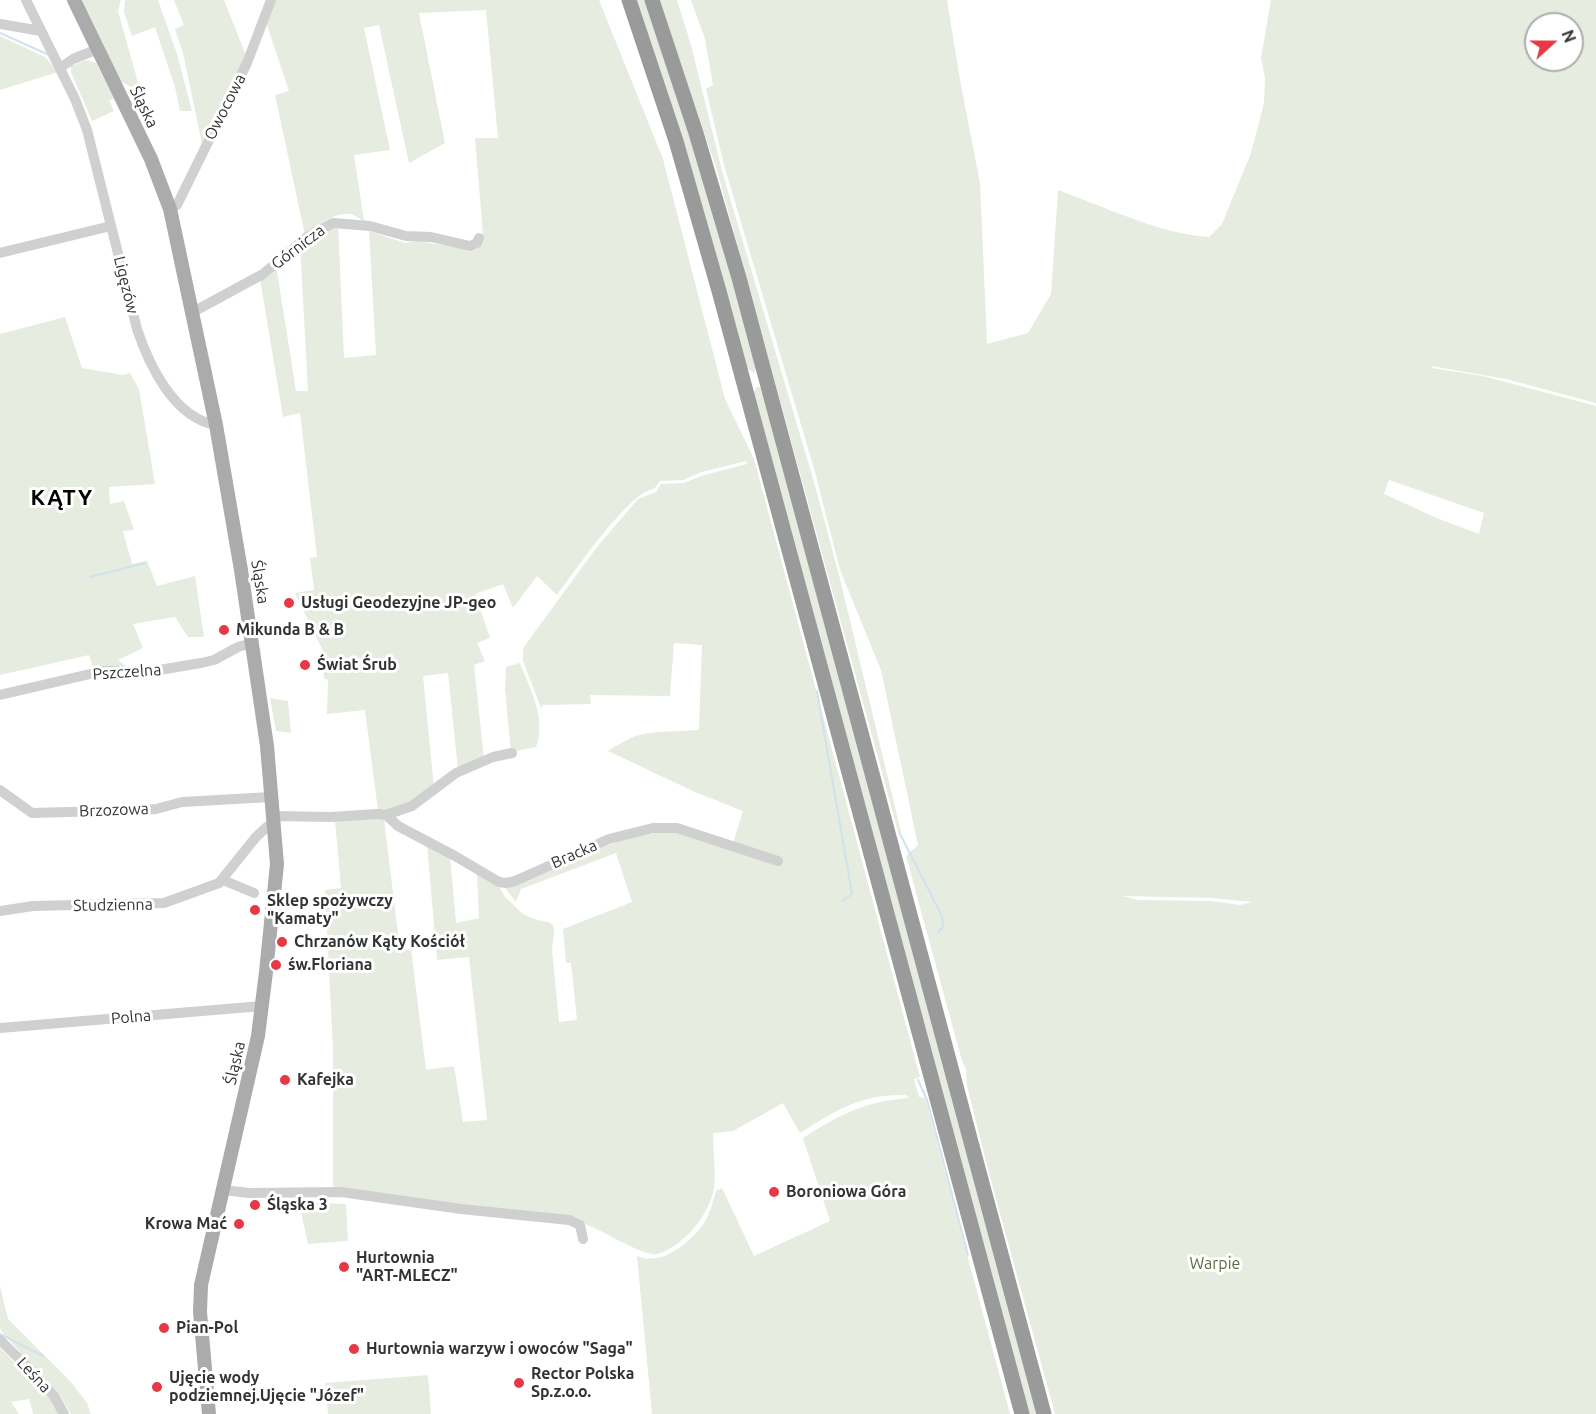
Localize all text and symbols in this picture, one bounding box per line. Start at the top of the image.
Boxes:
north arrow [1524,12,1584,72]
text: N [1558,27,1579,45]
street label: Owocowa [200,71,250,143]
street label: Śląska [126,83,162,131]
street label: Górnicza [267,221,329,273]
street label: Ligęzów [110,254,142,316]
district label: KĄTY [30,485,94,511]
street label: Śląska [247,559,273,605]
place label: Usługi Geodezyjne JP-geo [301,593,496,613]
marker: Usługi Geodezyjne JP-geo [282,596,296,610]
place label: Mikunda B & B [236,620,344,640]
marker: Mikunda B & B [217,623,231,637]
place label: Świat Śrub [317,655,397,675]
marker: Świat Śrub [298,658,312,672]
street label: Pszczelna [92,660,162,684]
street label: Brzozowa [79,799,149,821]
street label: Bracka [548,835,600,873]
place label: Sklep spożywczy "Kamaty" [267,891,393,929]
street label: Studzienna [73,895,153,915]
marker: Sklep spożywczy "Kamaty" [248,903,262,917]
place label: Chrzanów Kąty Kościół [294,932,465,952]
marker: Chrzanów Kąty Kościół [275,935,289,949]
place label: św.Floriana [288,955,372,975]
marker: św.Floriana [269,958,283,972]
street label: Polna [110,1006,152,1028]
street label: Śląska [221,1039,249,1087]
place label: Kafejka [297,1070,354,1090]
marker: Kafejka [278,1073,292,1087]
place label: Boroniowa Góra [786,1182,906,1202]
marker: Boroniowa Góra [767,1185,781,1199]
place label: Śląska 3 [267,1195,328,1215]
marker: Śląska 3 [248,1198,262,1212]
place label: Krowa Mać [145,1214,227,1234]
marker: Krowa Mać [232,1217,246,1231]
place label: Hurtownia "ART-MLECZ" [356,1248,458,1286]
park label: Warpie [1190,1254,1240,1274]
marker: Hurtownia "ART-MLECZ" [337,1260,351,1274]
place label: Pian-Pol [176,1318,238,1338]
marker: Pian-Pol [157,1321,171,1335]
place label: Hurtownia warzyw i owoców "Saga" [366,1339,633,1359]
marker: Hurtownia warzyw i owoców "Saga" [347,1342,361,1356]
street label: Leśna [13,1353,55,1397]
place label: Rector Polska Sp.z.o.o. [531,1364,634,1402]
place label: Ujęcie wody podziemnej.Ujęcie "Józef" [169,1368,364,1406]
marker: Rector Polska Sp.z.o.o. [512,1376,526,1390]
marker: Ujęcie wody podziemnej.Ujęcie "Józef" [150,1380,164,1394]

